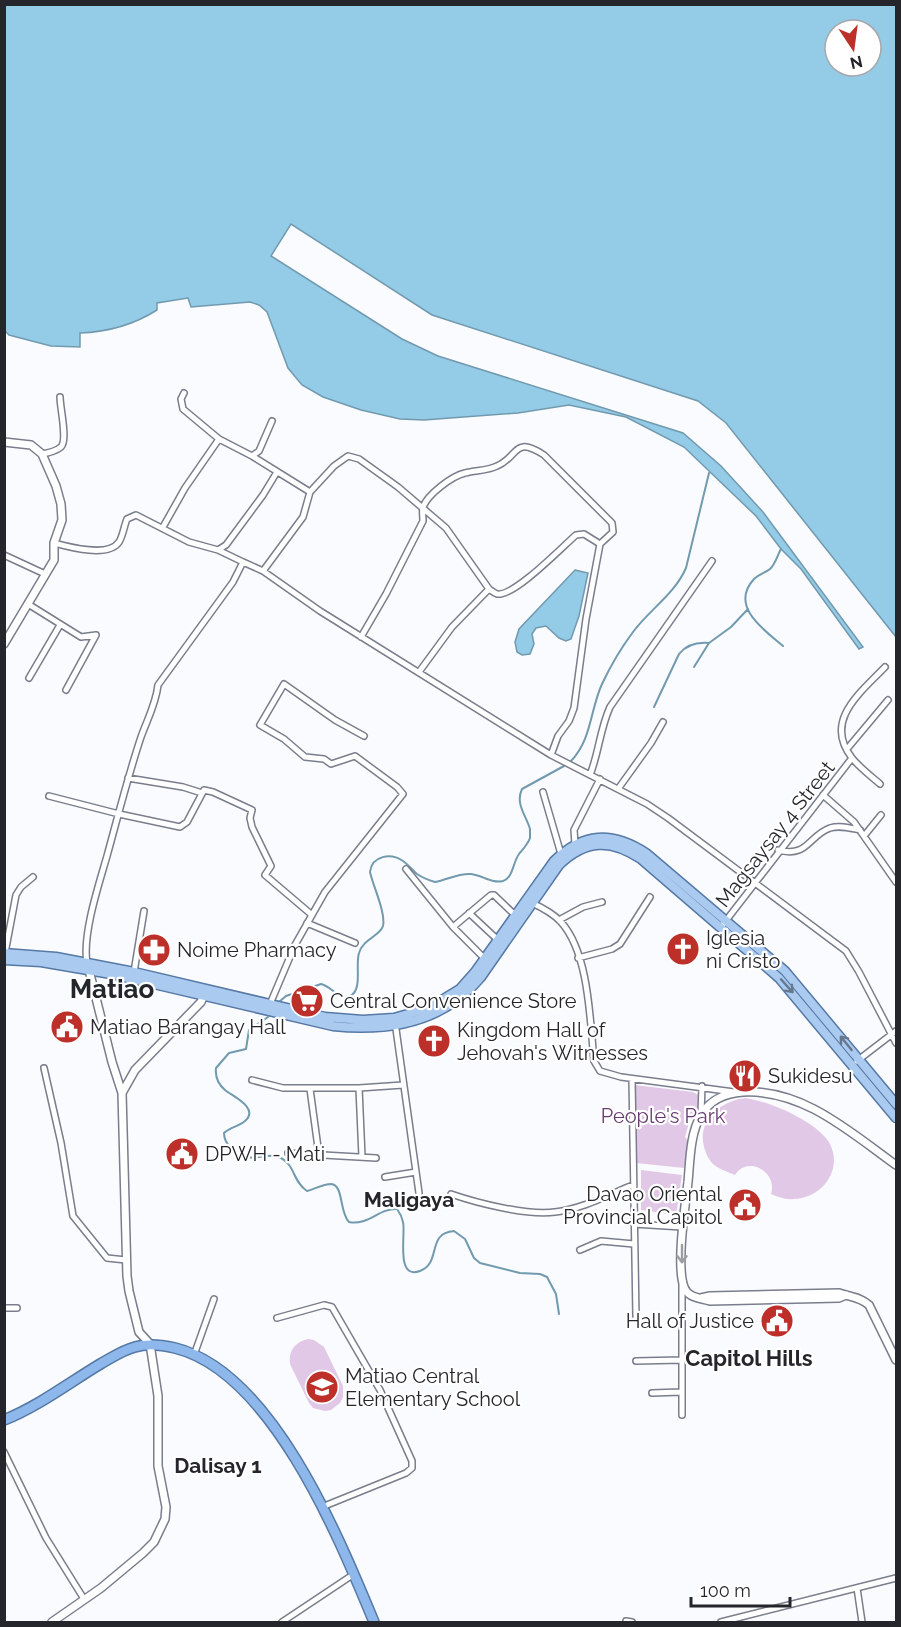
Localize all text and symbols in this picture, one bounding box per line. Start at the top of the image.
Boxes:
north arrow [823,18,883,78]
text: N [848,51,864,73]
street label: Magsaysay 4 Street [711,756,840,912]
place label: Iglesia ni Cristo [706,926,780,973]
church icon: Iglesia ni Cristo [665,931,701,967]
pharmacy icon: Noime Pharmacy [136,932,172,968]
place label: Noime Pharmacy [177,938,337,962]
district label: Matiao [70,974,154,1004]
one-way arrow [780,978,794,993]
supermarket icon: Central Convenience Store [289,983,325,1019]
place label: Central Convenience Store [330,989,577,1013]
public building icon: Matiao Barangay Hall [49,1009,85,1045]
place label: Matiao Barangay Hall [90,1015,286,1039]
place label: Kingdom Hall of Jehovah's Witnesses [457,1018,648,1065]
church icon: Kingdom Hall of Jehovah's Witnesses [416,1023,452,1059]
one-way arrow [839,1035,852,1051]
restaurant icon: Sukidesu [727,1058,763,1094]
place label: Sukidesu [768,1064,853,1088]
park label: People's Park [601,1104,726,1128]
public building icon: DPWH - Mati [164,1136,200,1172]
place label: DPWH - Mati [205,1142,325,1166]
place label: Davao Oriental Provincial Capitol [563,1182,723,1229]
district label: Maligaya [364,1187,454,1212]
public building icon: Davao Oriental Provincial Capitol [727,1187,763,1223]
one-way arrow [676,1244,688,1264]
public building icon: Hall of Justice [759,1303,795,1339]
place label: Hall of Justice [626,1309,754,1333]
district label: Capitol Hills [685,1345,813,1371]
place label: Matiao Central Elementary School [345,1364,521,1411]
school or university icon: Matiao Central Elementary School [304,1369,340,1405]
district label: Dalisay 1 [174,1453,262,1478]
scale bar [691,1570,790,1608]
text: 100 m [700,1580,751,1601]

